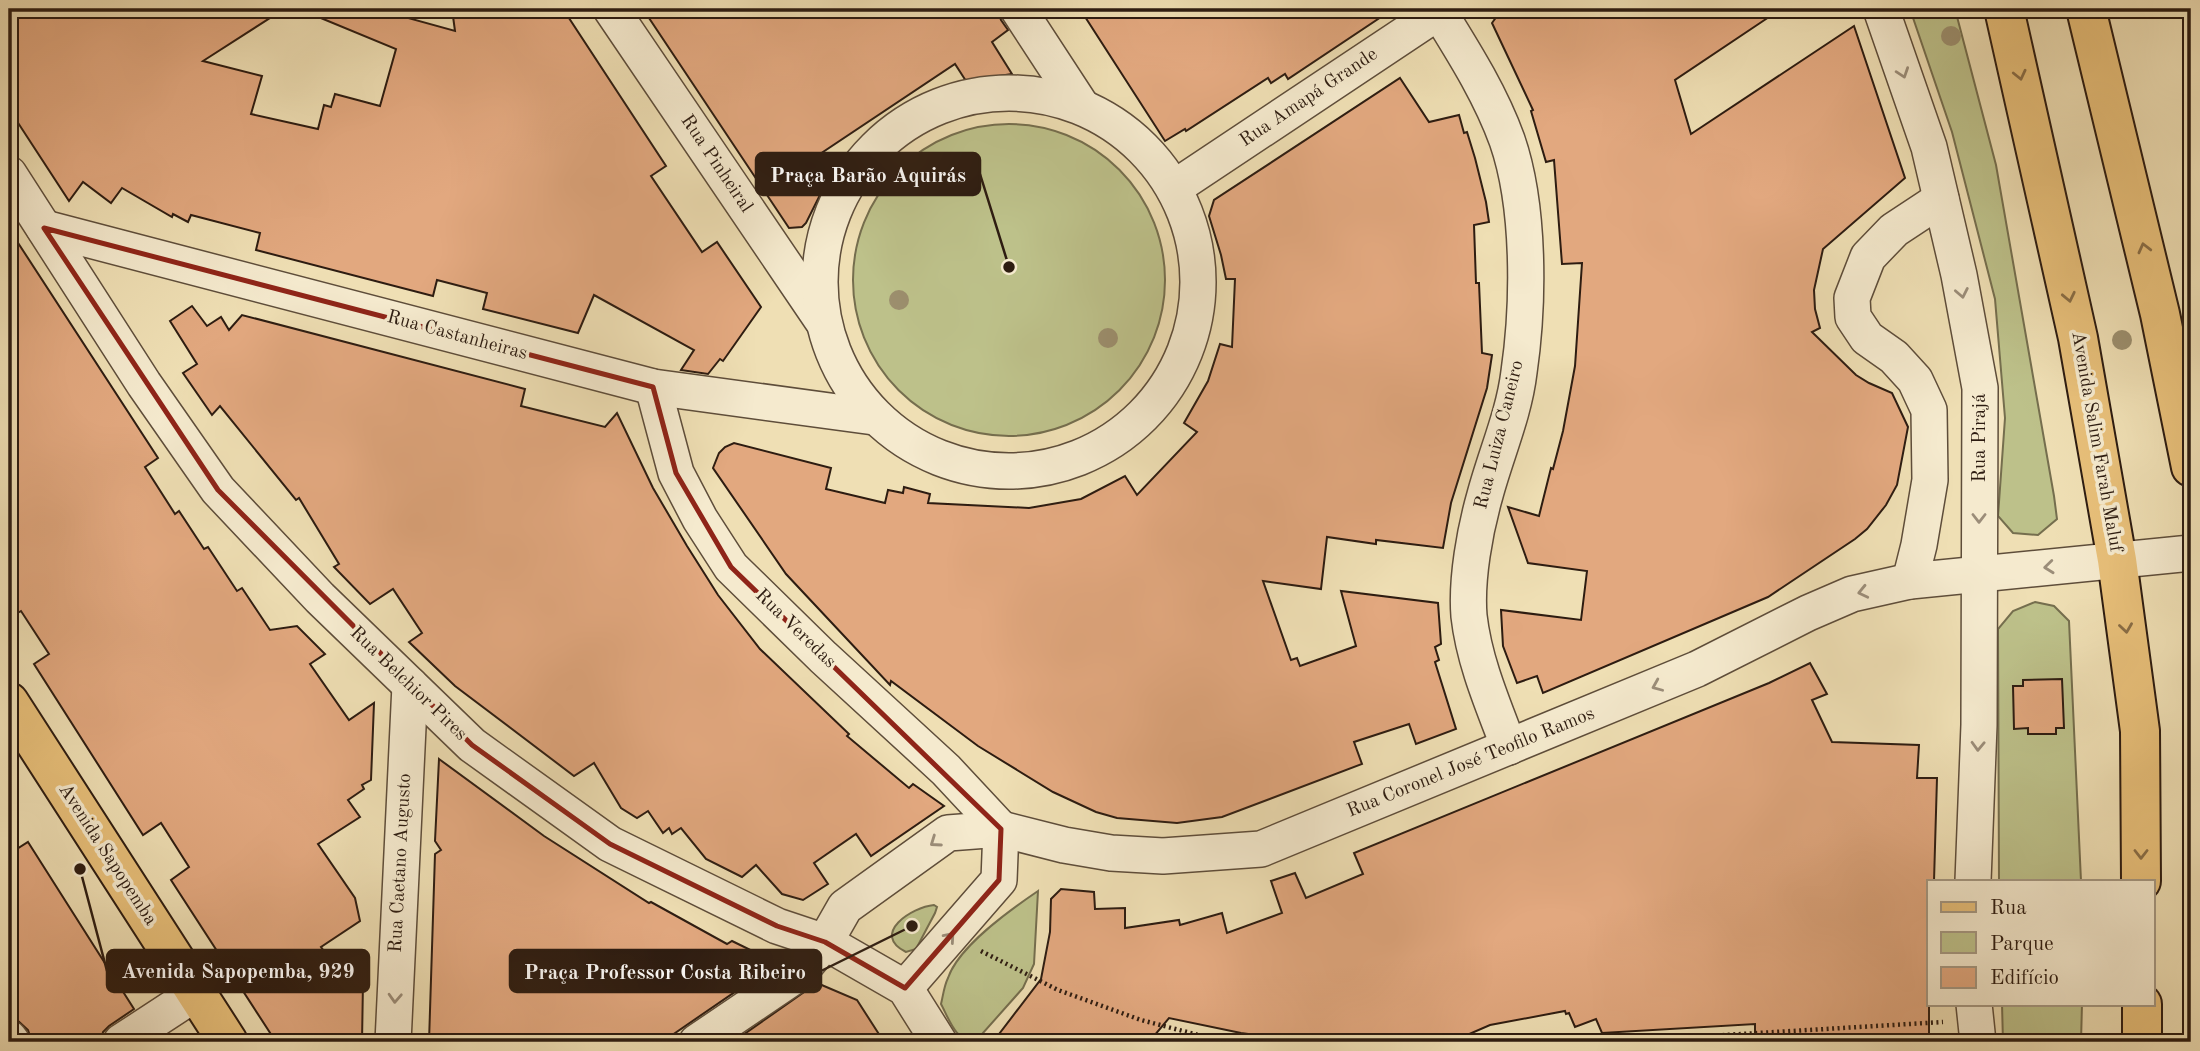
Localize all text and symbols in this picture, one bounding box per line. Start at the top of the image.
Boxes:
street label: Rua Amapá Grande [1237,45,1381,151]
one-way arrow [1895,67,1909,79]
one-way arrow [2012,69,2026,81]
street label: Rua Pinheiral [676,112,756,216]
callout: Praça Barão Aquirás [756,153,980,195]
text: Praça Barão Aquirás [770,166,966,187]
one-way arrow [2138,242,2152,254]
one-way arrow [1954,287,1969,298]
one-way arrow [2061,291,2076,303]
street label: Rua Castanheiras [385,308,529,364]
street label: Avenida Salim Farah Maluf [2067,330,2125,555]
street label: Rua Luiza Caneiro [1472,358,1528,512]
street label: Rua Pirajá [1971,393,1990,483]
one-way arrow [1972,513,1987,524]
one-way arrow [2043,559,2054,574]
one-way arrow [1857,583,1869,598]
street label: Rua Veredas [751,586,839,672]
one-way arrow [2119,622,2134,634]
street label: Rua Belchior Pires [346,623,470,745]
one-way arrow [1651,678,1663,692]
street label: Rua Coronel José Teofilo Ramos [1344,704,1598,822]
one-way arrow [1970,741,1985,752]
street label: Rua Caetano Augusto [387,773,415,953]
street label: Avenida Sapopemba [54,781,160,930]
one-way arrow [930,834,943,846]
one-way arrow [2133,850,2149,860]
legend [1927,880,2154,1006]
text: Rua [1990,898,2027,919]
one-way arrow [942,932,954,945]
text: Parque [1990,934,2054,955]
callout: Avenida Sapopemba, 929 [107,950,369,992]
callout: Praça Professor Costa Ribeiro [510,950,821,992]
text: Avenida Sapopemba, 929 [121,962,355,983]
text: Praça Professor Costa Ribeiro [524,963,806,984]
text: Edifício [1990,968,2059,989]
one-way arrow [388,992,403,1003]

